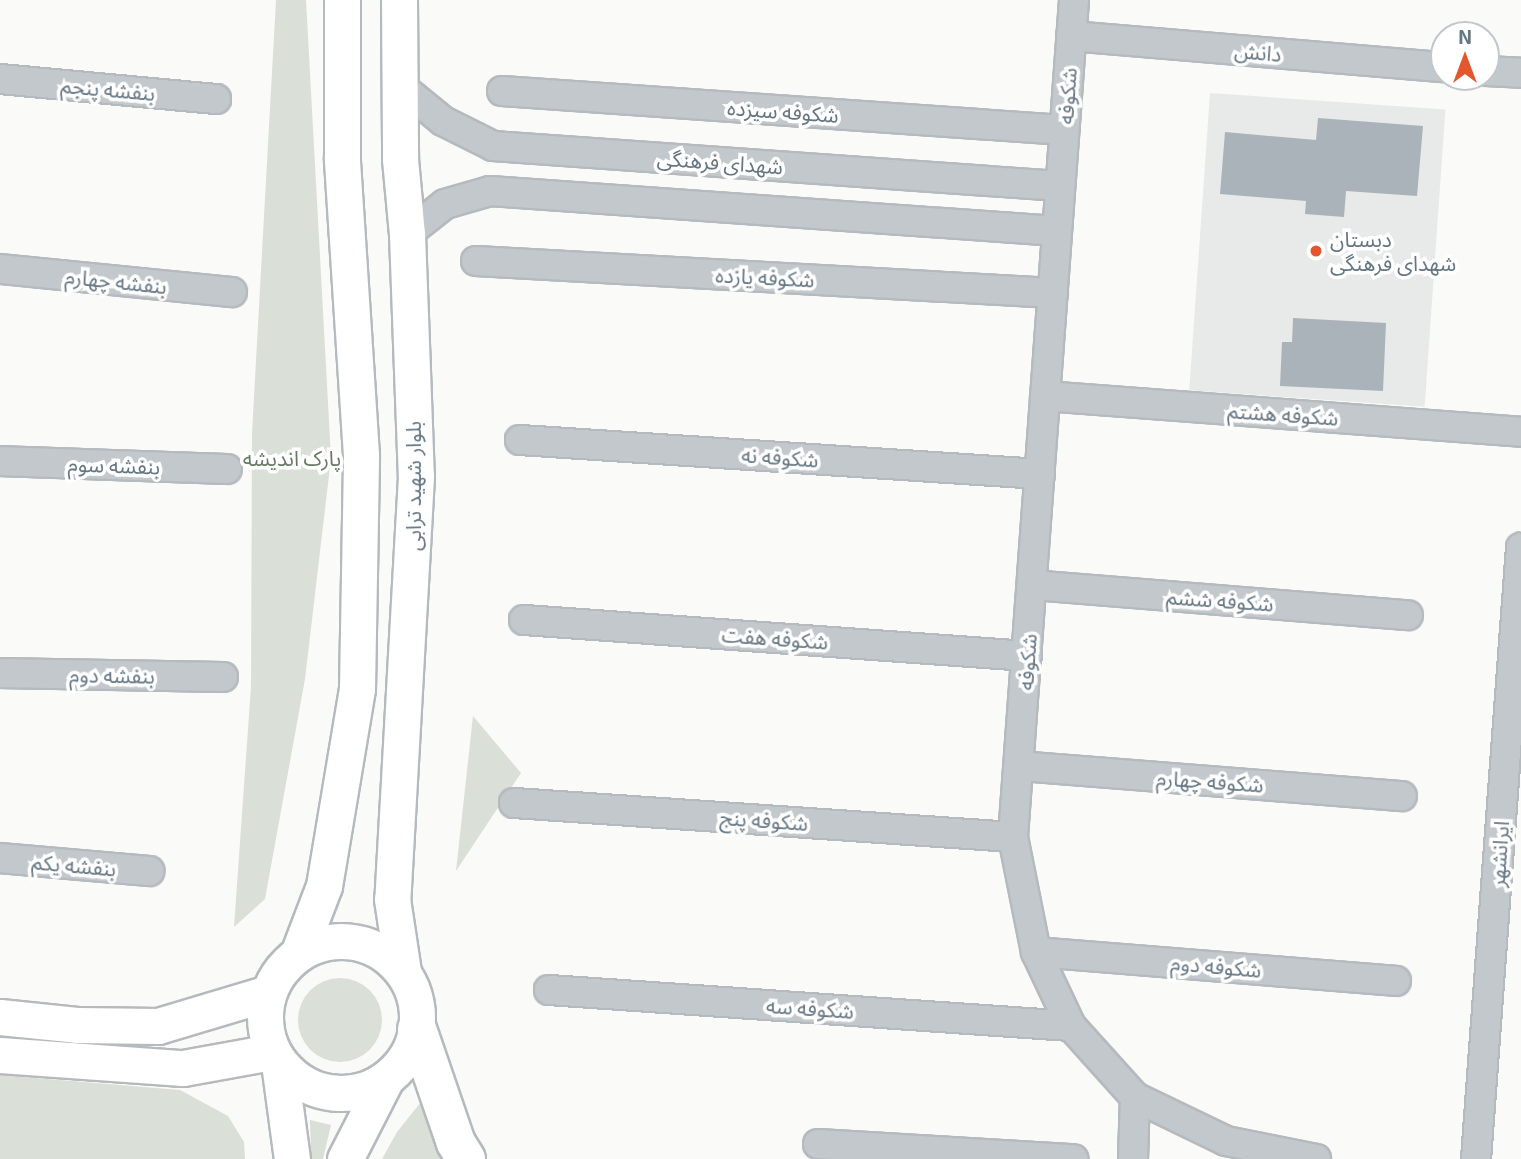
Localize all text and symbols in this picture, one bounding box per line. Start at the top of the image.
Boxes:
north arrow [1430,21,1500,91]
text: N [1458,25,1472,48]
street label: دانش [1233,37,1283,67]
street label: شکوفه [1052,67,1082,125]
street label: بنفشه پنجم [60,72,156,106]
street label: شکوفه سیزده [726,95,840,127]
street label: شهدای فرهنگی [656,145,784,179]
place label: دبستان شهدای فرهنگی [1330,226,1456,276]
marker: دبستان شهدای فرهنگی [1308,243,1324,259]
street label: شکوفه یازده [715,262,815,292]
street label: بنفشه چهارم [64,263,168,299]
street label: شکوفه هشتم [1227,398,1339,430]
street label: بلوار شهید ترابی [400,421,426,551]
street label: شکوفه نه [741,442,819,472]
park label: پارک اندیشه [243,445,341,471]
street label: بنفشه سوم [67,451,161,479]
street label: شکوفه ششم [1166,584,1274,616]
street label: شکوفه هفت [721,622,829,654]
street label: شکوفه [1012,633,1042,691]
street label: بنفشه دوم [69,662,155,688]
street label: شکوفه چهارم [1156,765,1264,797]
street label: شکوفه پنج [719,804,809,836]
street label: ایرانشهر [1484,820,1514,888]
street label: بنفشه یکم [31,849,117,881]
street label: شکوفه دوم [1170,949,1262,983]
street label: شکوفه سه [765,992,855,1024]

